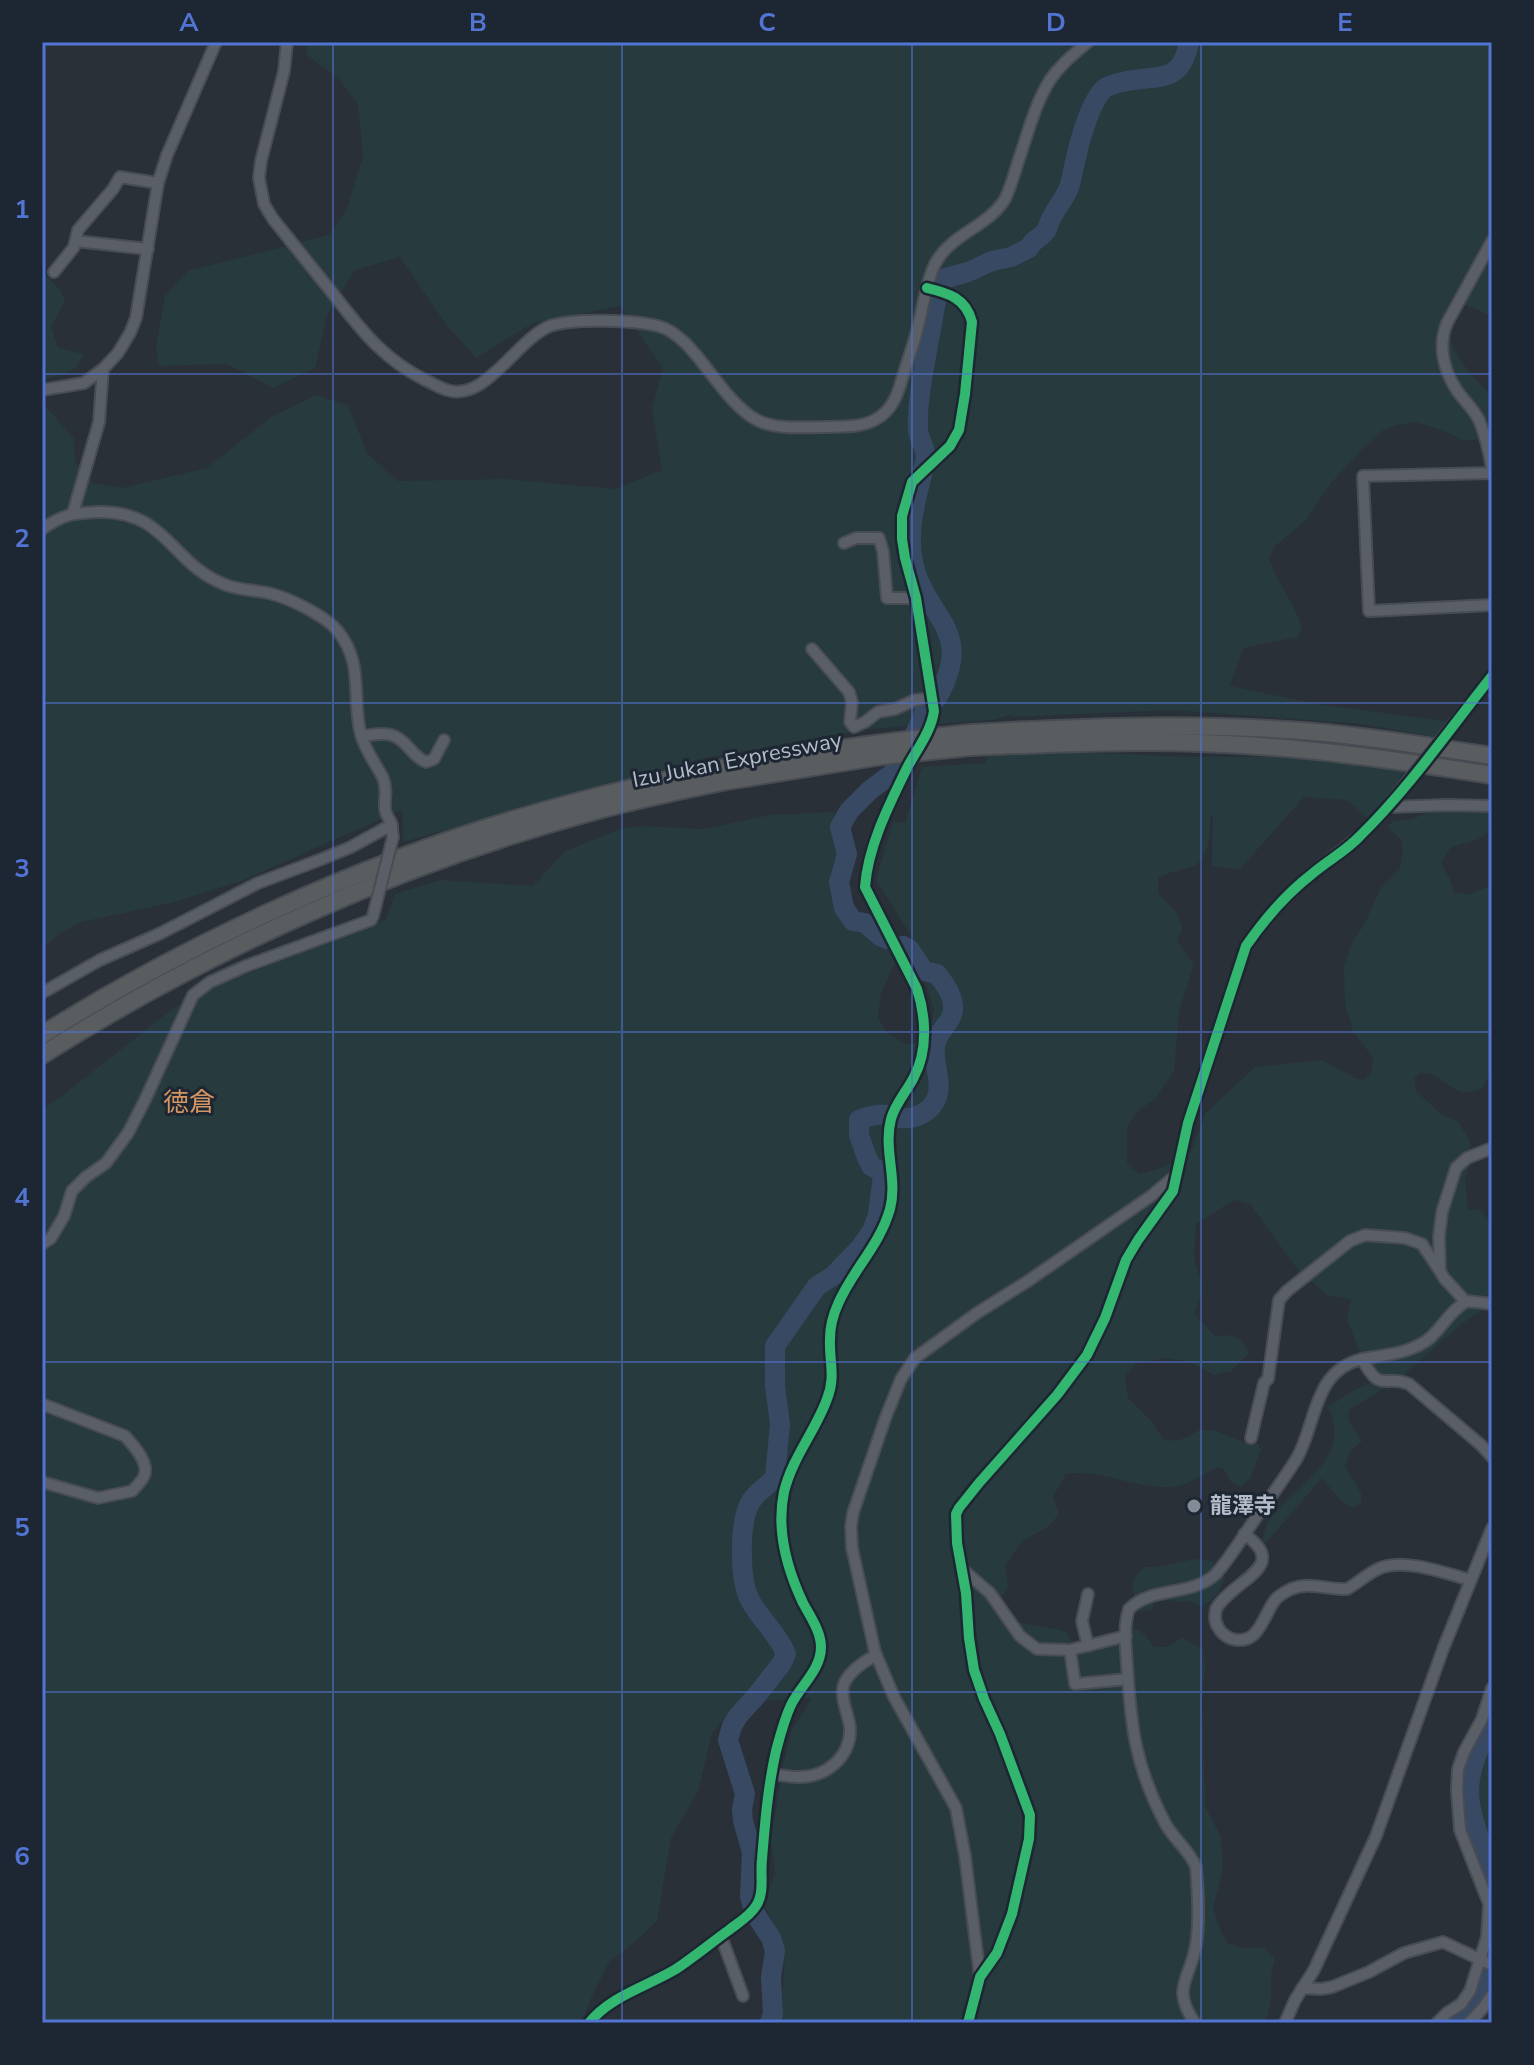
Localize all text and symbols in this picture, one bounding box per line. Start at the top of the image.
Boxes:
text: A [179,5,199,40]
text: B [469,5,487,40]
text: C [758,5,776,40]
text: D [1046,5,1066,40]
text: E [1337,5,1353,40]
text: 1 [14,192,30,227]
text: 2 [14,521,30,556]
street label: Izu Jukan Expressway [630,725,845,795]
text: 3 [14,851,30,886]
district label: 徳倉 [163,1085,215,1120]
text: 4 [14,1180,30,1215]
place label: 龍澤寺 [1210,1491,1276,1521]
marker: 龍澤寺 [1185,1497,1203,1515]
text: 5 [14,1510,30,1545]
text: 6 [14,1839,30,1874]

